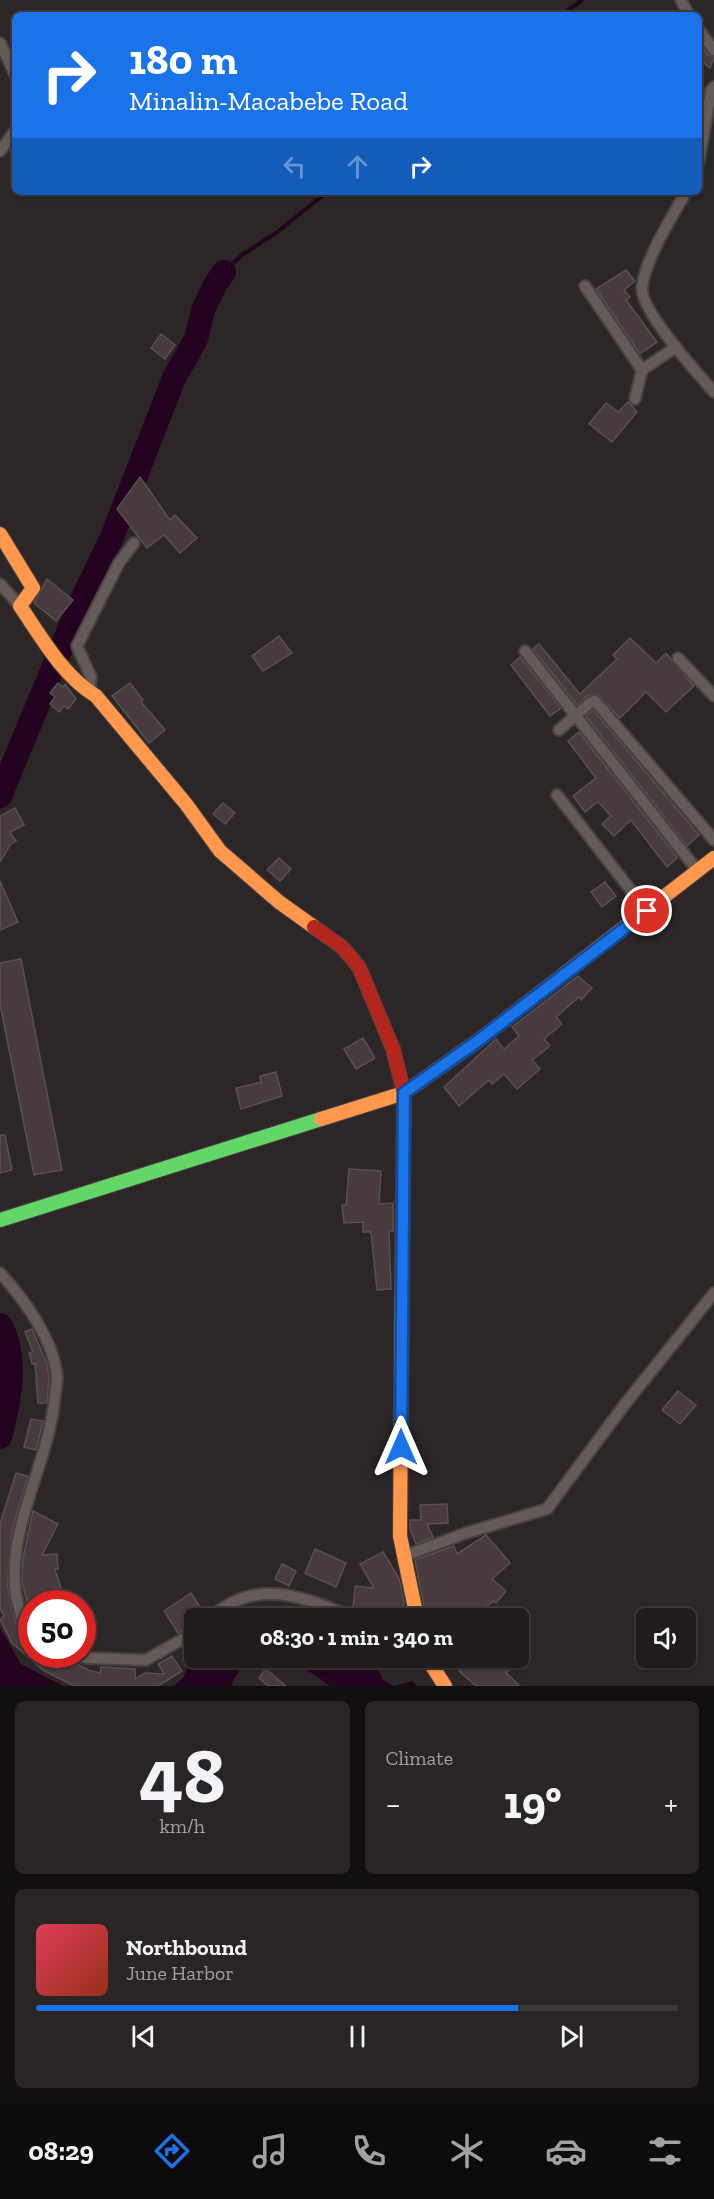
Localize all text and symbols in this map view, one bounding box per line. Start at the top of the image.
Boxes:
text: 180 m [129,34,237,85]
icon: right [30,36,108,114]
text: Minalin-Macabebe Road [129,85,408,117]
icon: left [278,150,311,183]
icon: ahead [341,150,374,183]
icon: right [404,150,437,183]
pin [621,885,672,936]
icon: arrive [630,894,663,927]
position arrow [369,1415,433,1479]
speed limit sign: 50 [18,1590,96,1668]
map controls [636,1608,696,1668]
button: sound [636,1608,696,1668]
text: 08:30 · 1 min · 340 m [260,1624,453,1651]
text: 48 [139,1728,226,1822]
text: Climate [386,1746,453,1770]
text: 19° [503,1776,562,1830]
text: − [386,1784,401,1823]
text: + [664,1784,678,1823]
text: km/h [159,1814,205,1838]
text: Northbound [126,1934,247,1961]
text: June Harbor [126,1961,234,1985]
icon: previous [127,2020,160,2053]
icon: pause [341,2020,374,2053]
icon: next [555,2020,588,2053]
icon: directions [151,2130,193,2172]
icon: music [249,2130,291,2172]
icon: phone [348,2130,390,2172]
icon: climate [446,2130,488,2172]
icon: car [545,2130,587,2172]
icon: filters [644,2130,686,2172]
text: 08:29 [28,2135,94,2167]

